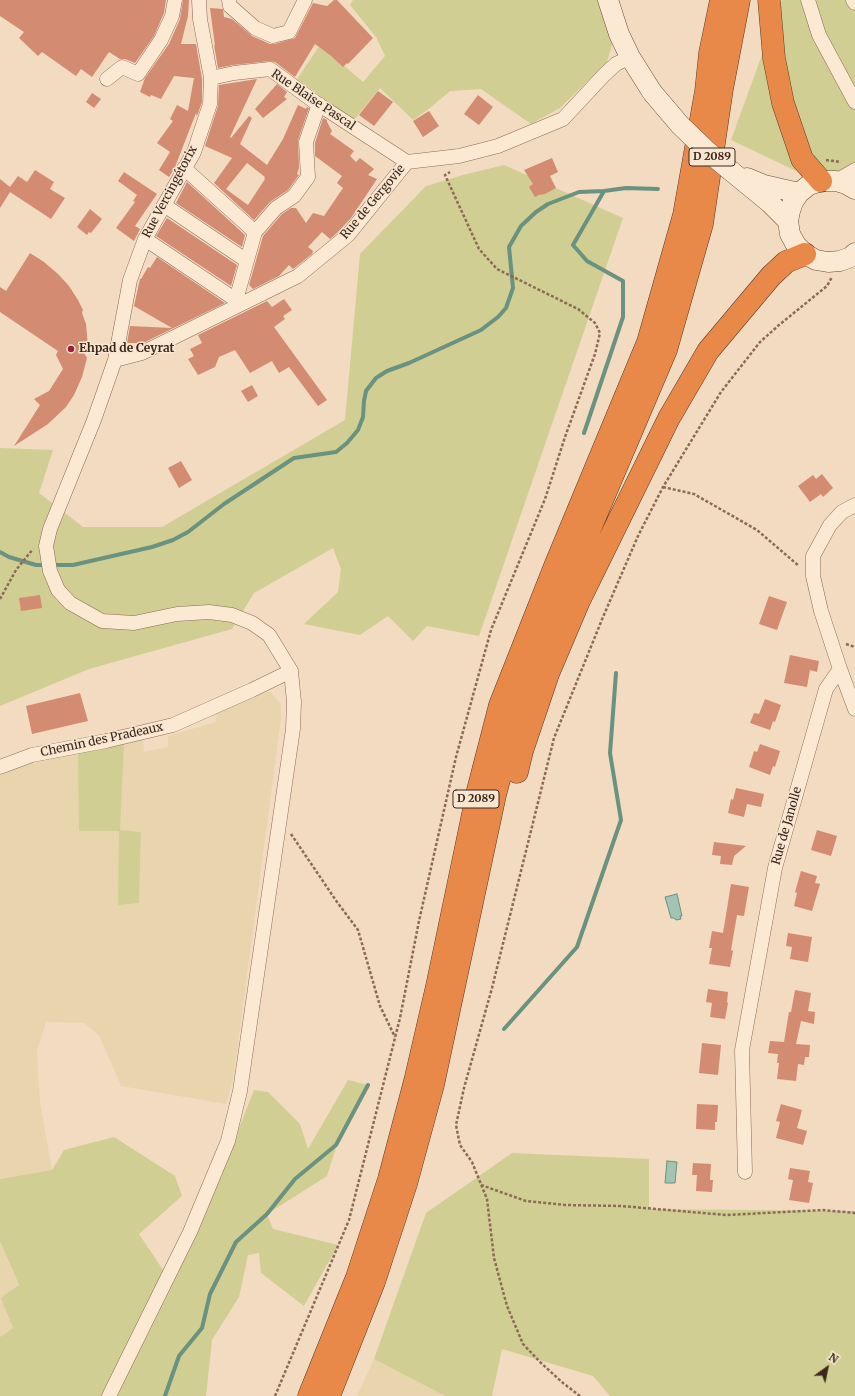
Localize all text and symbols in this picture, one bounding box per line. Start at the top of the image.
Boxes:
street label: Rue Blaise Pascal [268,67,358,133]
street label: Rue Vercingétorix [140,143,200,241]
road number: D 2089 [689,148,735,166]
street label: Rue de Gergovie [338,162,408,242]
place label: Ehpad de Ceyrat [79,342,174,356]
marker: Ehpad de Ceyrat [66,344,76,354]
street label: Chemin des Pradeaux [39,720,165,760]
street label: Rue de Janolle [769,785,805,867]
road number: D 2089 [453,790,499,808]
north arrow [807,1348,847,1388]
text: N [826,1350,841,1366]

